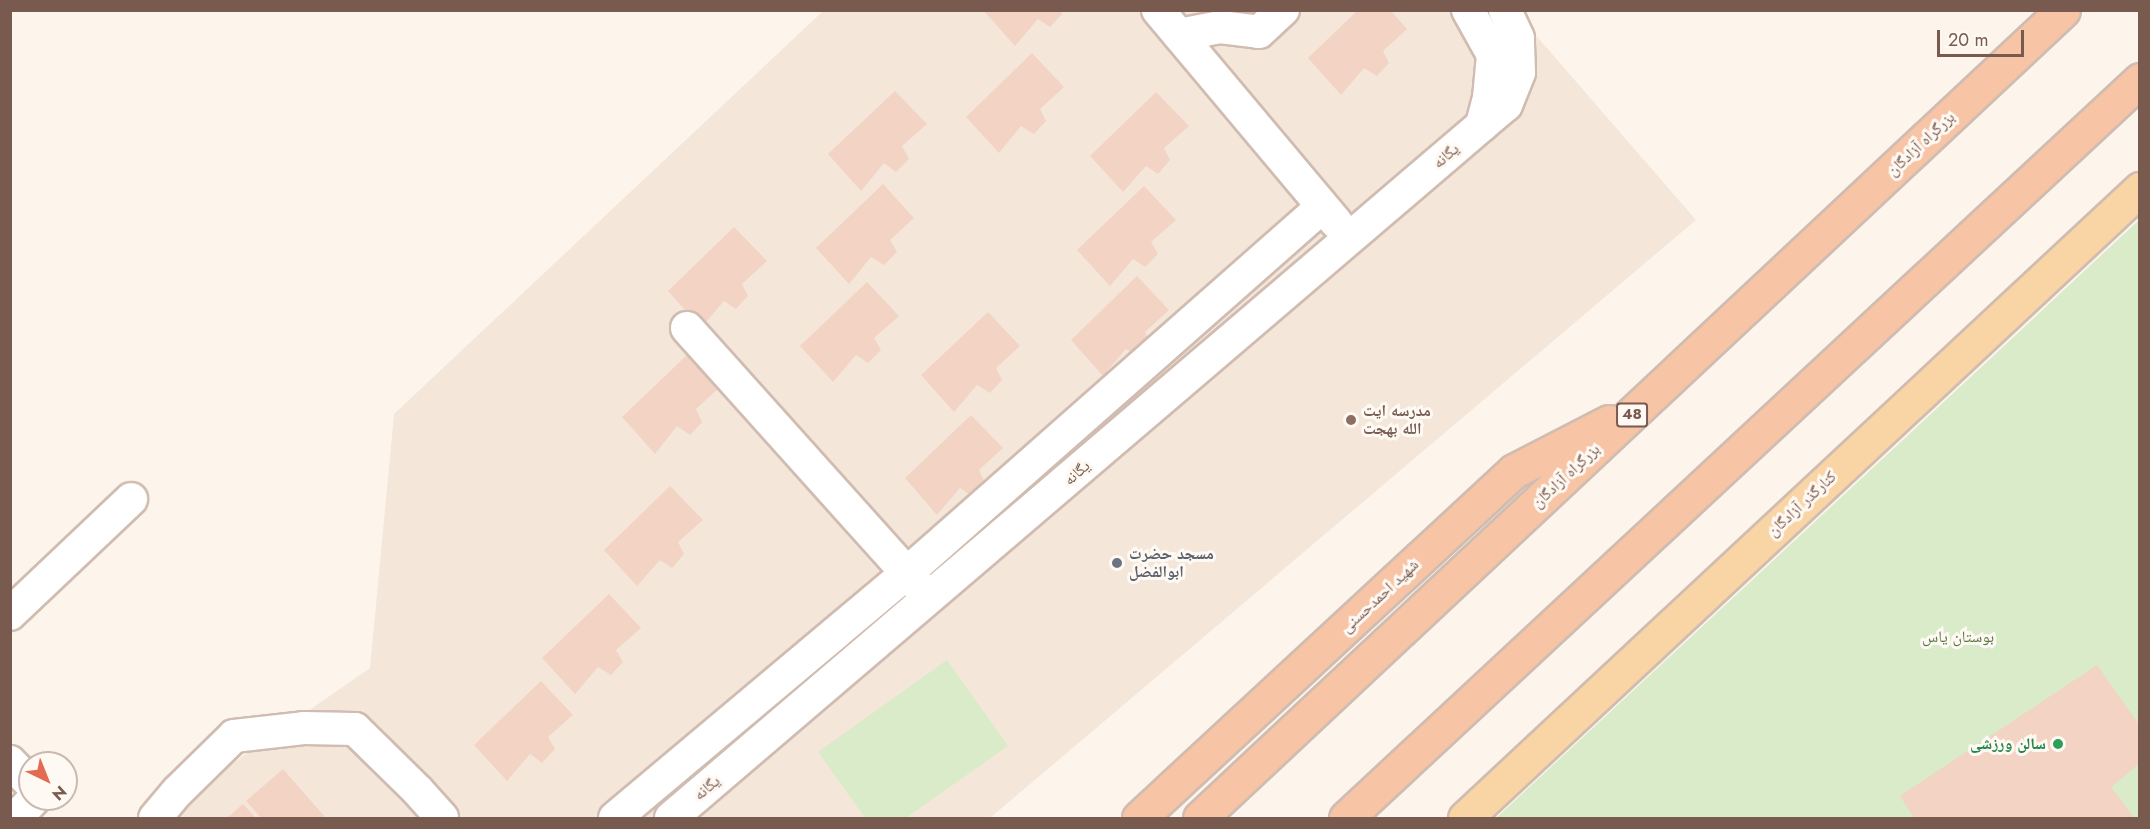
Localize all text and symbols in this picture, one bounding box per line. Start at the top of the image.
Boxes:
scale bar [1940,18,2027,56]
text: 20 m [1948,27,1988,53]
street label: بزرگراه آزادگان [1883,108,1959,180]
street label: یگانه [1429,139,1463,173]
place label: مدرسه ایت الله بهجت [1363,401,1431,439]
road number: 48 [1616,403,1648,427]
marker: مدرسه ایت الله بهجت [1344,413,1358,427]
street label: بزرگراه آزادگان [1528,440,1604,512]
street label: یگانه [1060,456,1094,490]
street label: کنارگذر آزادگان [1764,467,1840,541]
place label: مسجد حضرت ابوالفضل [1129,544,1214,582]
street label: شهید احمدحسنی [1337,555,1423,637]
marker: مسجد حضرت ابوالفضل [1110,556,1124,570]
park label: بوستان یاس [1922,627,1994,647]
place label: سالن ورزشی [1970,734,2046,754]
marker: سالن ورزشی [2051,737,2065,751]
north arrow [18,751,78,811]
street label: یگانه [690,771,724,805]
text: N [47,780,72,806]

